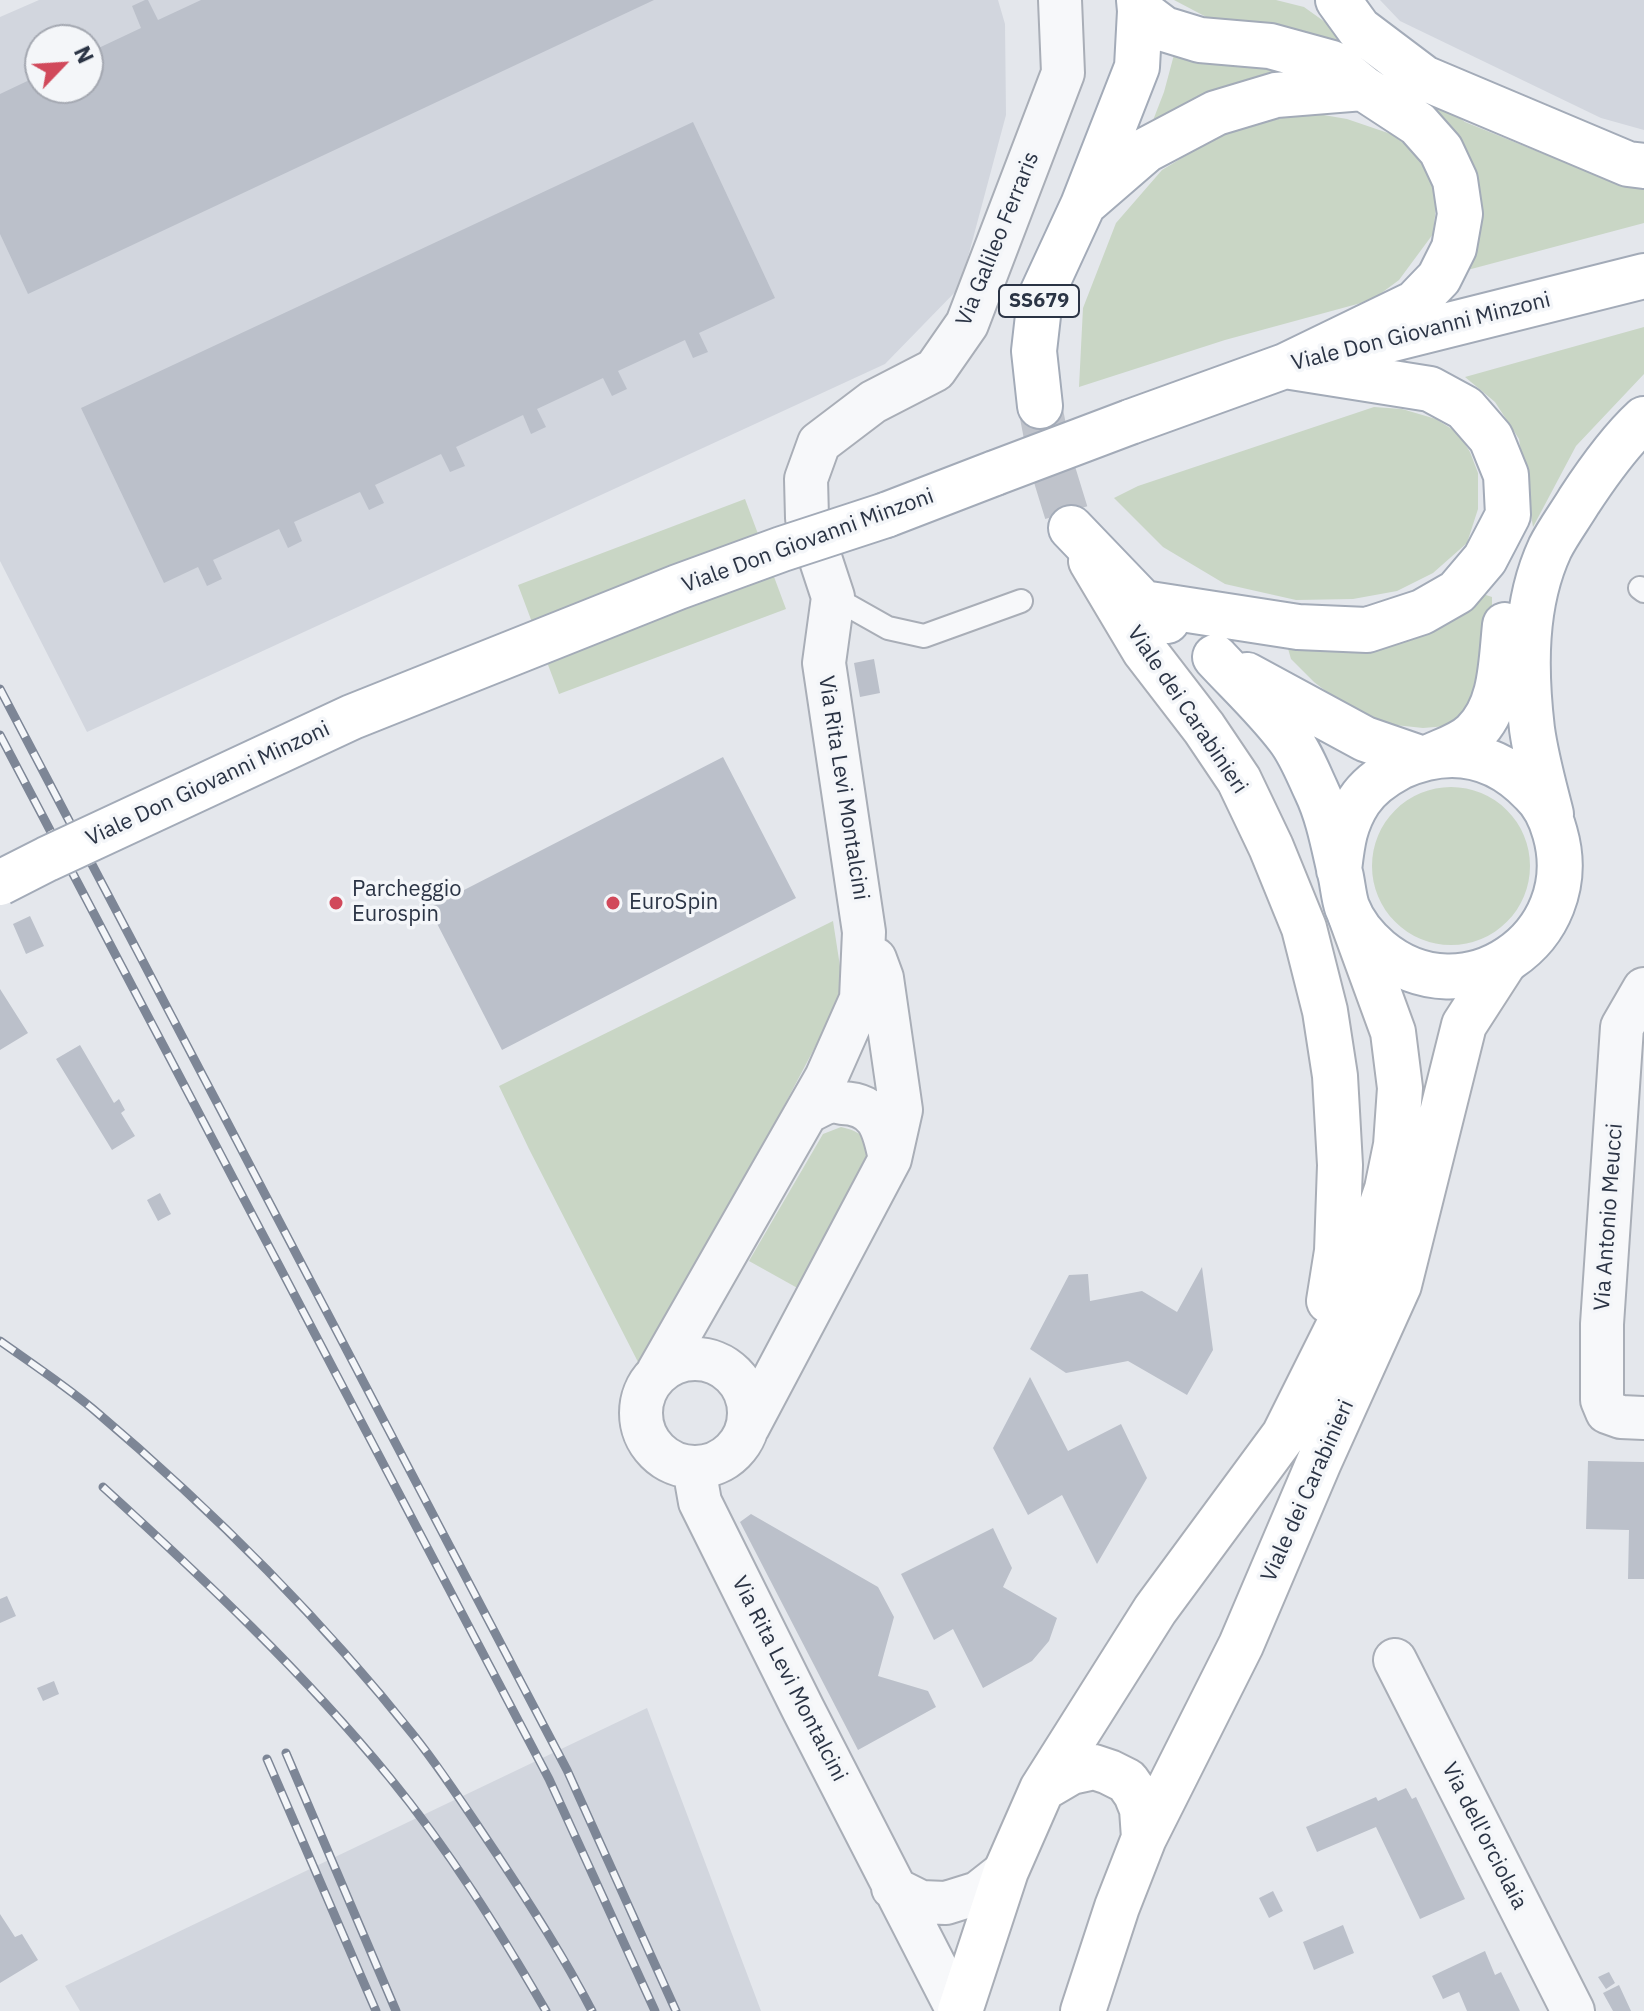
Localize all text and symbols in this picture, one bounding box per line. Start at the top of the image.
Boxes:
north arrow [24,24,104,104]
text: N [68,41,101,68]
street label: Via Galileo Ferraris [951,148,1045,330]
road number: SS679 [999,285,1079,317]
street label: Viale Don Giovanni Minzoni [1289,287,1553,377]
street label: Viale Don Giovanni Minzoni [679,483,937,599]
street label: Viale dei Carabinieri [1121,621,1253,799]
street label: Via Rita Levi Montalcini [812,674,874,902]
street label: Viale Don Giovanni Minzoni [82,716,334,852]
place label: Parcheggio Eurospin [352,877,462,928]
place label: EuroSpin [629,890,718,916]
marker: Parcheggio Eurospin [327,894,345,912]
marker: EuroSpin [604,894,622,912]
street label: Via Antonio Meucci [1589,1122,1629,1312]
street label: Viale dei Carabinieri [1256,1396,1360,1586]
street label: Via Rita Levi Montalcini [726,1572,852,1786]
street label: Via dell'orciolaia [1436,1758,1532,1914]

